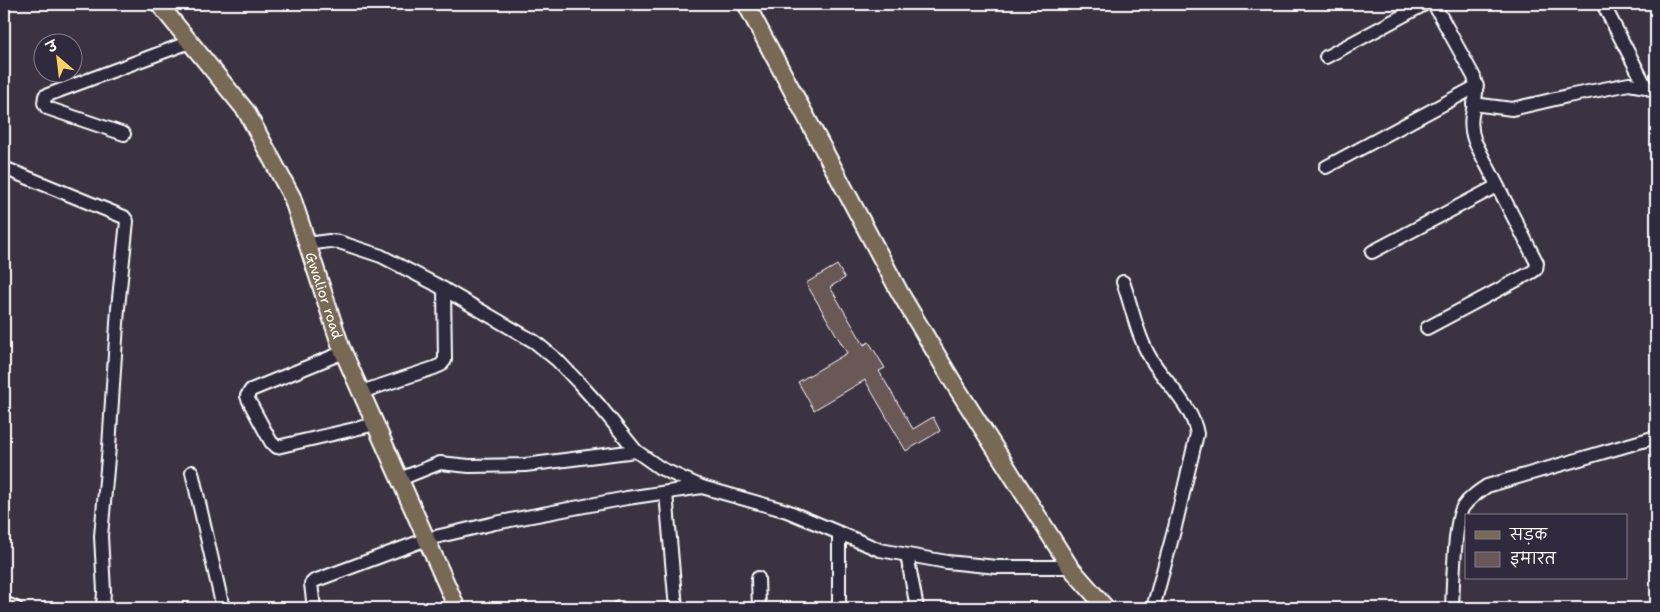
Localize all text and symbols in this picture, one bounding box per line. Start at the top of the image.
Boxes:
north arrow [32,32,82,82]
text: उ [42,36,62,58]
street label: Gwalior road [302,250,347,341]
legend [1465,514,1628,580]
text: सड़क [1509,525,1548,545]
text: इमारत [1510,549,1557,569]

